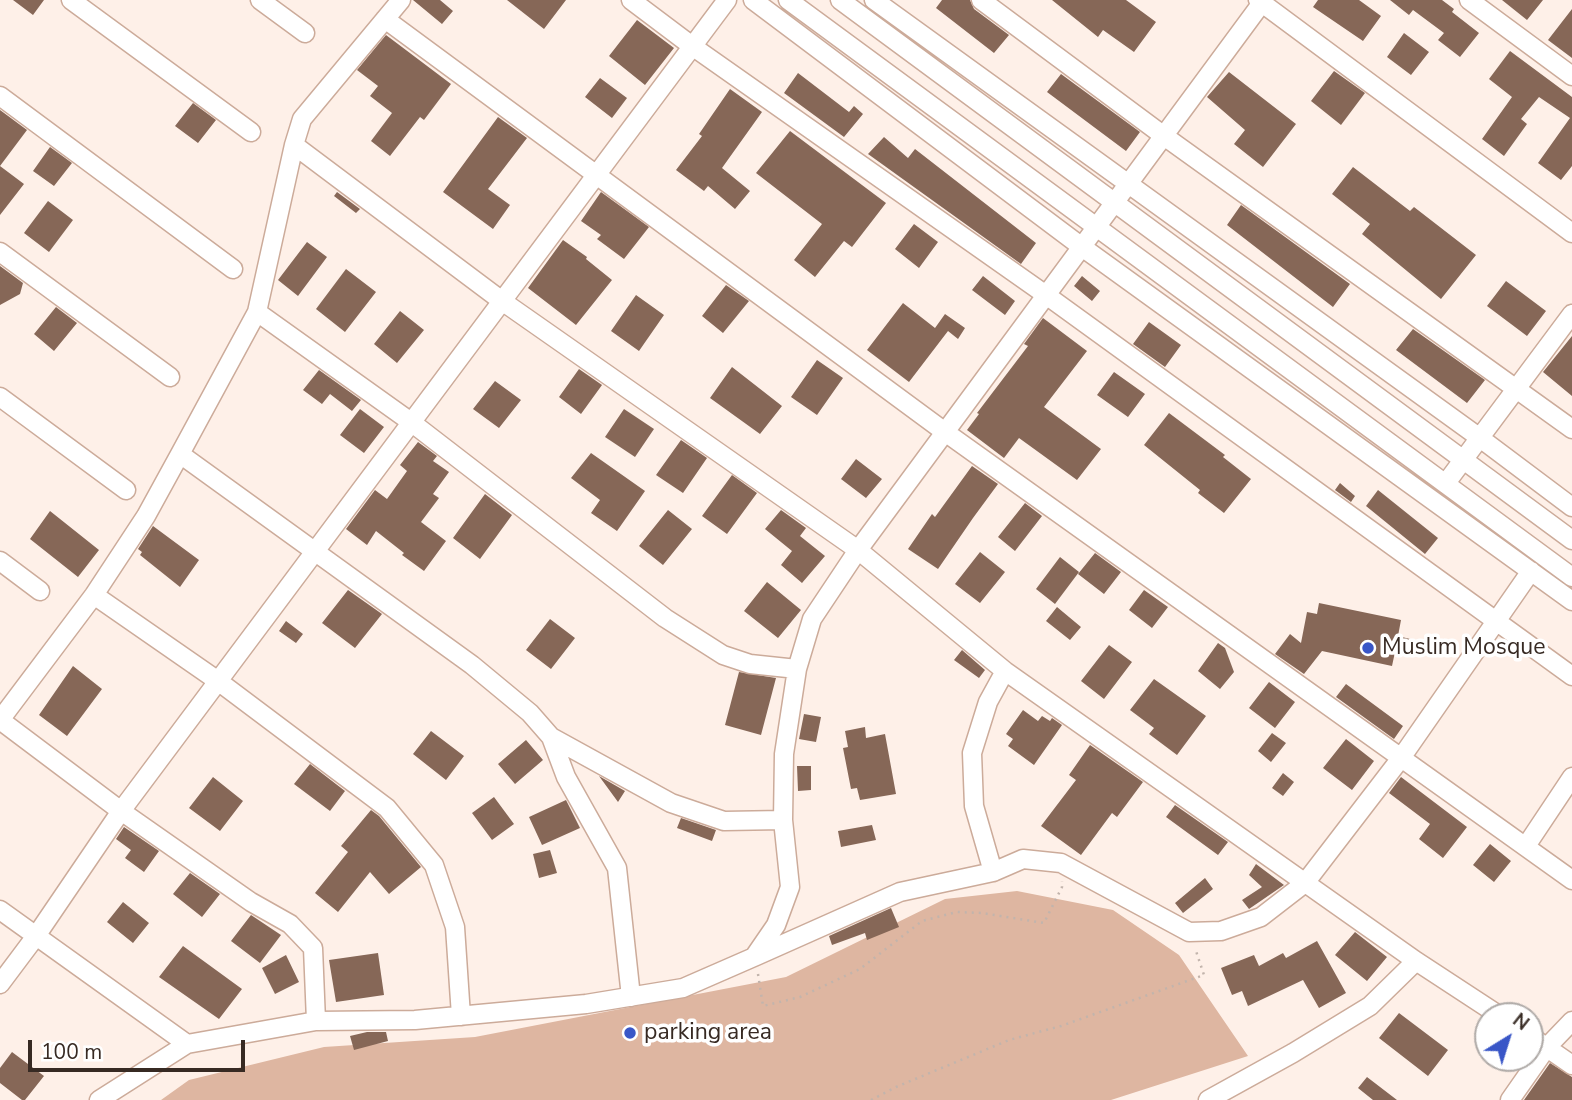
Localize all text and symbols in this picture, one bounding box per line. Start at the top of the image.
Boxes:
place label: Muslim Mosque [1382,634,1545,662]
marker: Muslim Mosque [1360,640,1376,656]
north arrow [1474,1002,1544,1072]
text: N [1507,1007,1534,1037]
place label: parking area [644,1019,772,1047]
marker: parking area [622,1025,638,1041]
scale bar [32,1026,248,1070]
text: 100 m [41,1038,102,1066]

